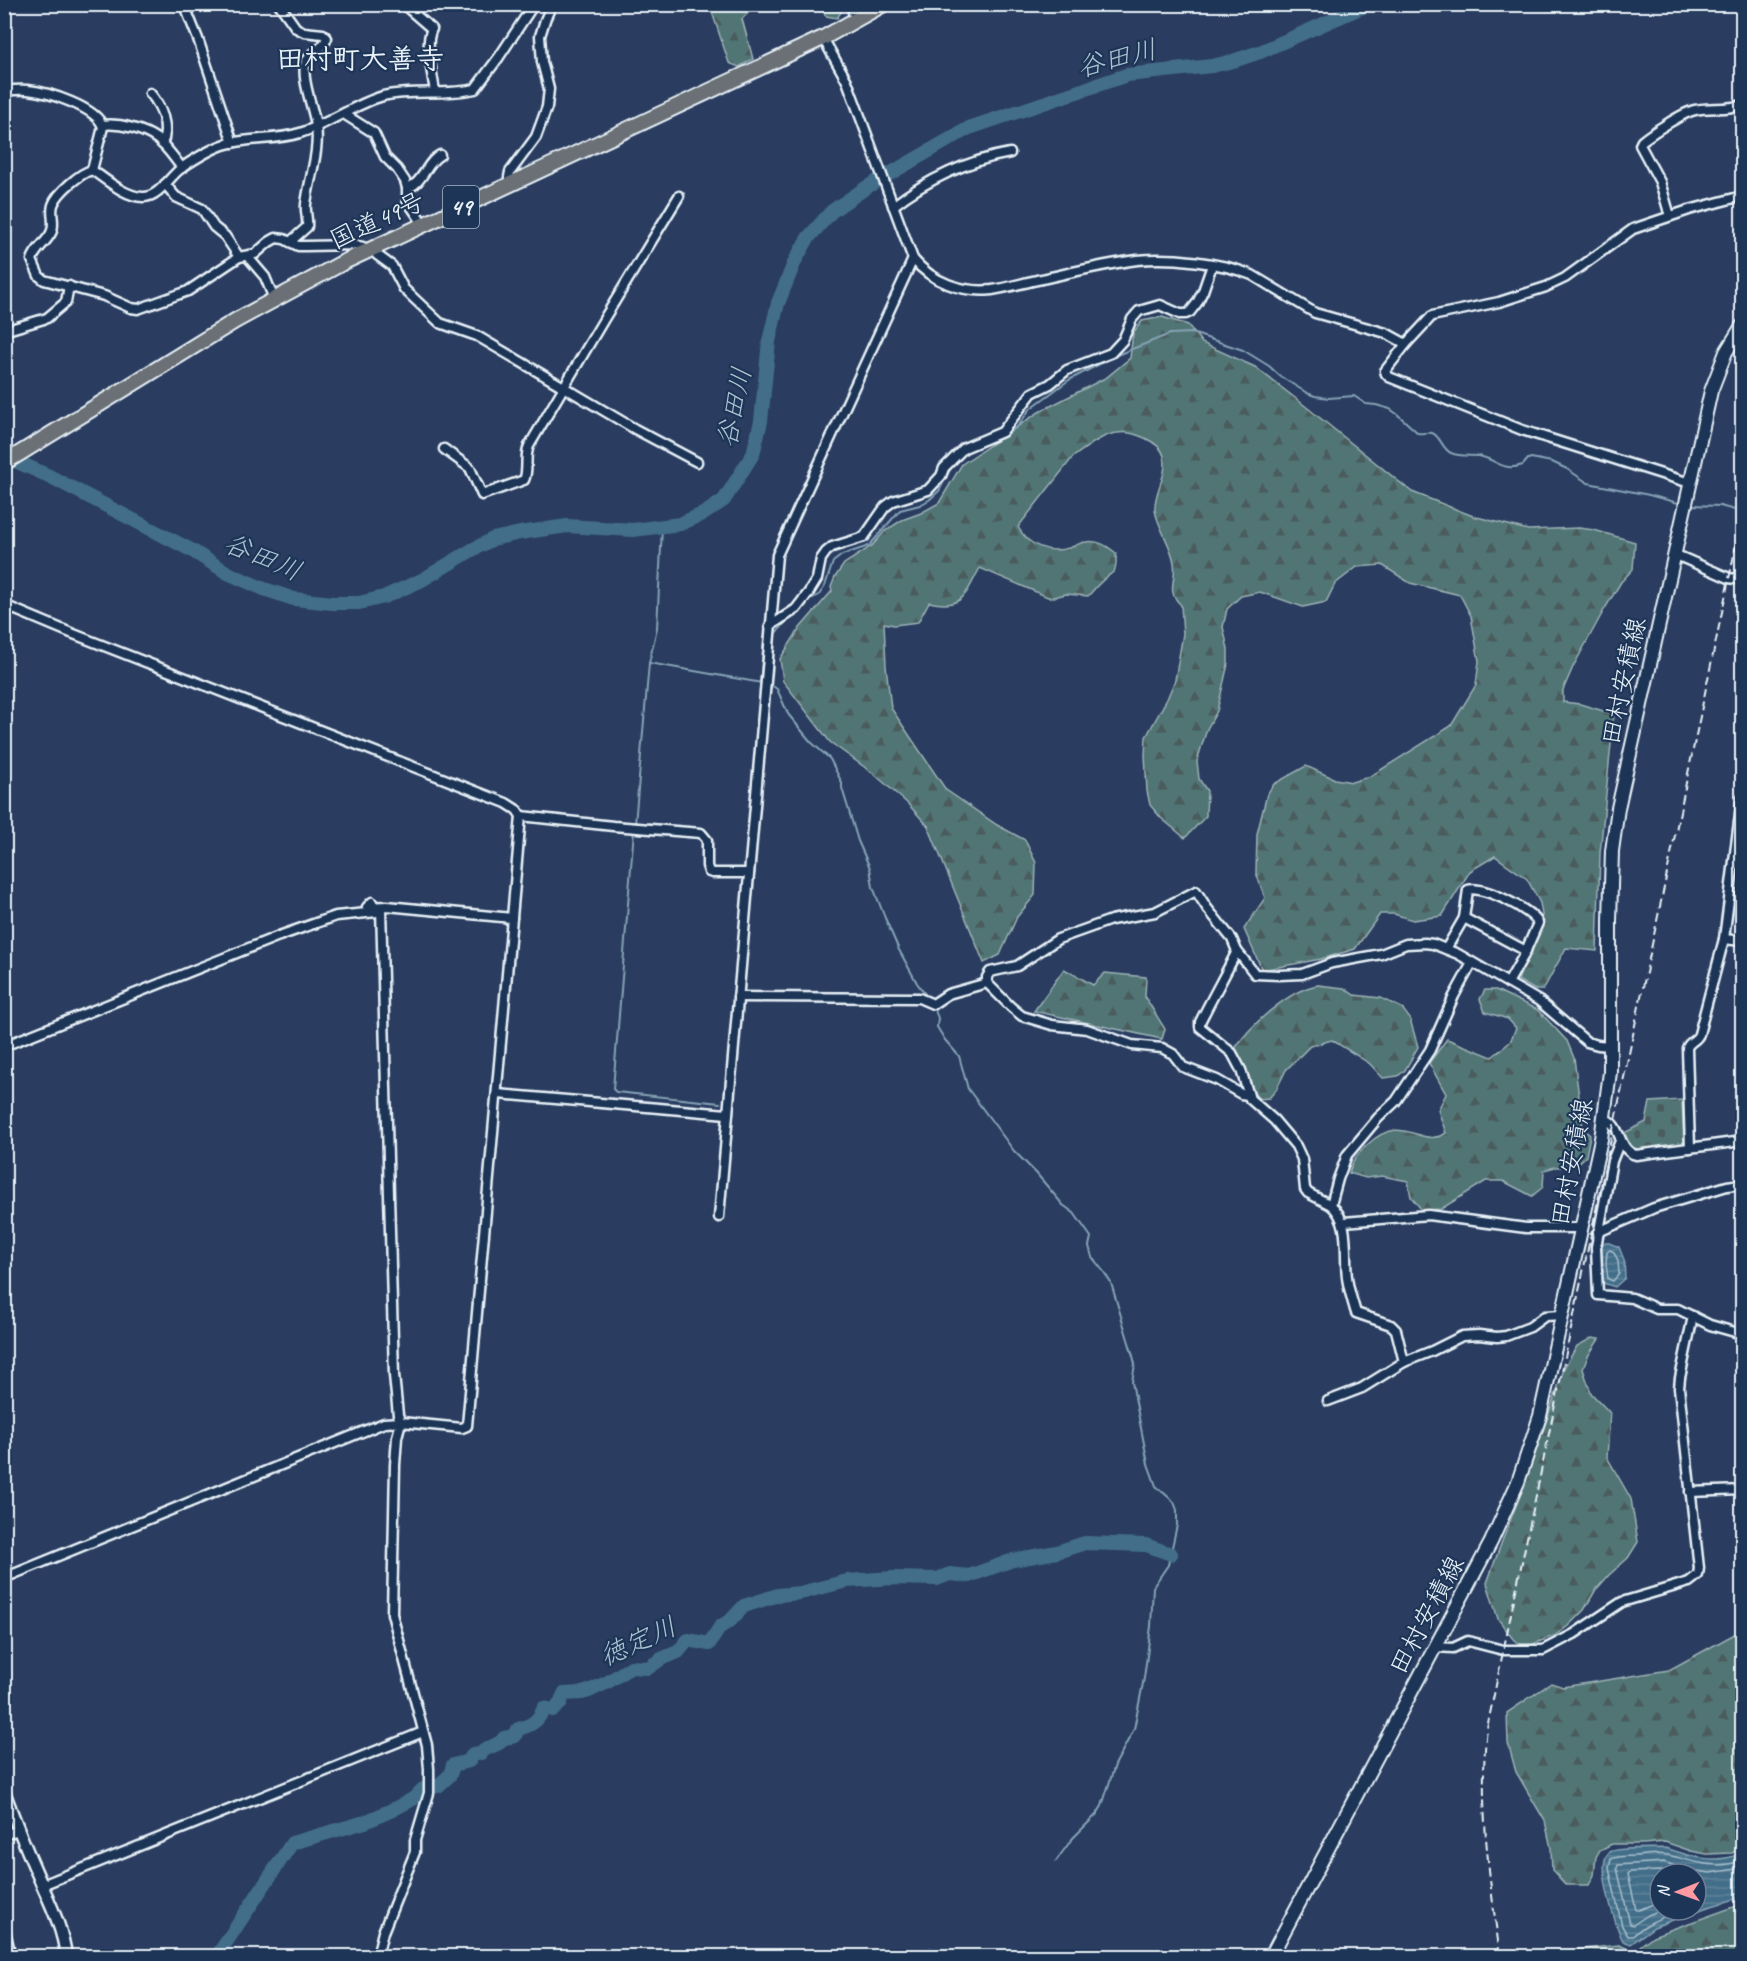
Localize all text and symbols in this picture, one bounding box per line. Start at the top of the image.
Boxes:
water label: 谷田川 [1074,32,1160,84]
district label: 田村町大善寺 [276,41,444,76]
street label: 国道49号 [324,184,430,257]
road number: 49 [443,186,479,228]
water label: 谷田川 [709,364,759,450]
water label: 谷田川 [219,526,307,588]
street label: 田村安積線 [1594,614,1653,748]
street label: 田村安積線 [1543,1095,1600,1229]
street label: 田村安積線 [1381,1550,1472,1680]
water label: 徳定川 [594,1609,682,1673]
north arrow [1648,1862,1708,1922]
text: N [1654,1884,1674,1897]

